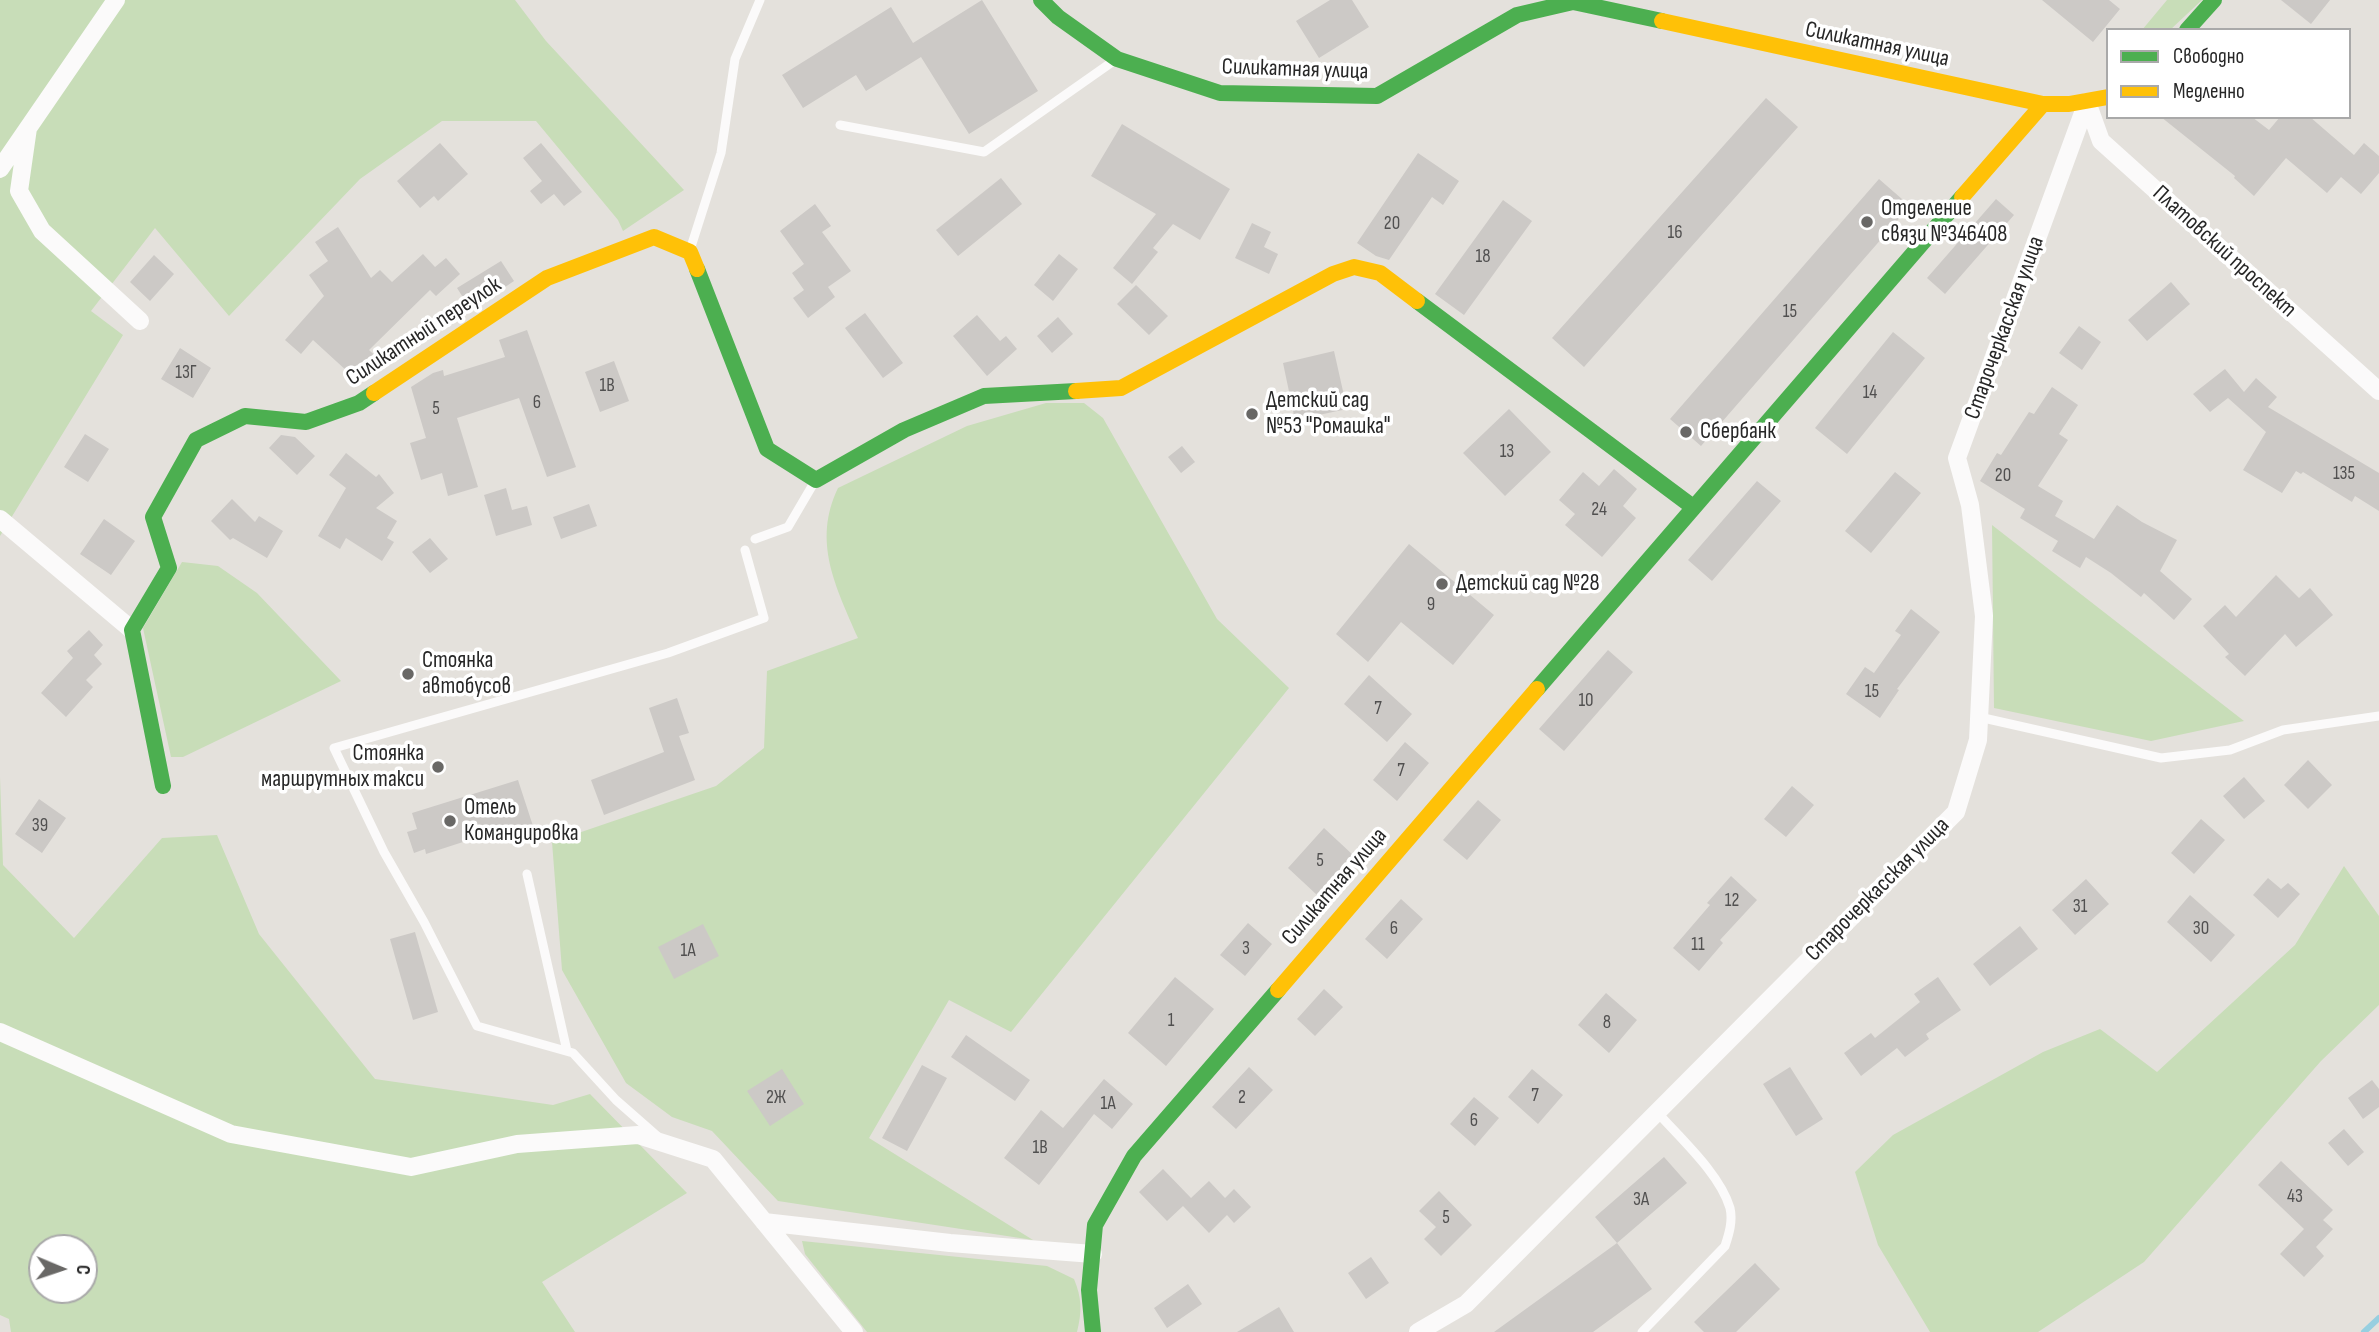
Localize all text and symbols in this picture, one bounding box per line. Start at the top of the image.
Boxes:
street label: Силикатная улица [1802,16,1952,74]
legend [2106,28,2351,119]
text: Свободно [2173,44,2244,69]
street label: Силикатная улица [1221,54,1369,86]
text: Медленно [2173,79,2245,104]
street label: Платовский проспект [2146,180,2302,324]
place label: Отделение связи №346408 [1881,195,2007,249]
house number: 20 [1384,213,1400,235]
marker: Отделение связи №346408 [1859,214,1875,230]
house number: 16 [1668,222,1682,244]
street label: Старочеркасская улица [1959,233,2051,423]
house number: 18 [1476,246,1490,268]
street label: Силикатный переулок [341,272,507,392]
house number: 15 [1783,301,1797,323]
house number: 13Г [175,362,197,384]
house number: 1В [599,375,615,397]
house number: 14 [1863,382,1877,404]
place label: Детский сад №53 "Ромашка" [1266,387,1391,441]
house number: 6 [533,392,541,414]
house number: 5 [432,398,440,420]
marker: Детский сад №53 "Ромашка" [1244,406,1260,422]
place label: Сбербанк [1700,418,1776,446]
marker: Сбербанк [1678,424,1694,440]
house number: 13 [1500,441,1514,463]
house number: 135 [2333,463,2355,485]
house number: 20 [1995,465,2011,487]
house number: 24 [1591,499,1607,521]
place label: Детский сад №28 [1456,570,1600,598]
marker: Детский сад №28 [1434,576,1450,592]
house number: 9 [1427,594,1435,616]
place label: Стоянка автобусов [422,647,511,701]
marker: Стоянка автобусов [400,666,416,682]
house number: 15 [1865,681,1879,703]
house number: 10 [1578,690,1594,712]
house number: 7 [1374,698,1382,720]
place label: Стоянка маршрутных такси [261,740,424,794]
marker: Стоянка маршрутных такси [430,759,446,775]
house number: 7 [1397,760,1405,782]
place label: Отель Командировка [464,794,579,848]
street label: Старочеркасская улица [1800,812,1956,968]
marker: Отель Командировка [442,813,458,829]
house number: 39 [32,815,48,837]
street label: Силикатная улица [1277,823,1393,951]
house number: 5 [1316,850,1324,872]
house number: 12 [1725,890,1739,912]
house number: 31 [2073,896,2087,918]
house number: 6 [1390,918,1398,940]
house number: 30 [2193,918,2209,940]
house number: 11 [1691,934,1705,956]
house number: 3 [1242,938,1250,960]
house number: 1А [680,940,696,962]
house number: 1 [1168,1010,1174,1032]
house number: 8 [1603,1012,1611,1034]
house number: 7 [1531,1085,1539,1107]
house number: 2Ж [766,1087,786,1109]
house number: 2 [1238,1087,1246,1109]
house number: 1А [1100,1093,1116,1115]
house number: 6 [1470,1110,1478,1132]
house number: 1В [1032,1137,1048,1159]
house number: 43 [2287,1186,2303,1208]
house number: 3А [1633,1189,1649,1211]
house number: 5 [1442,1207,1450,1229]
north arrow [28,1234,98,1304]
text: С [71,1264,94,1275]

